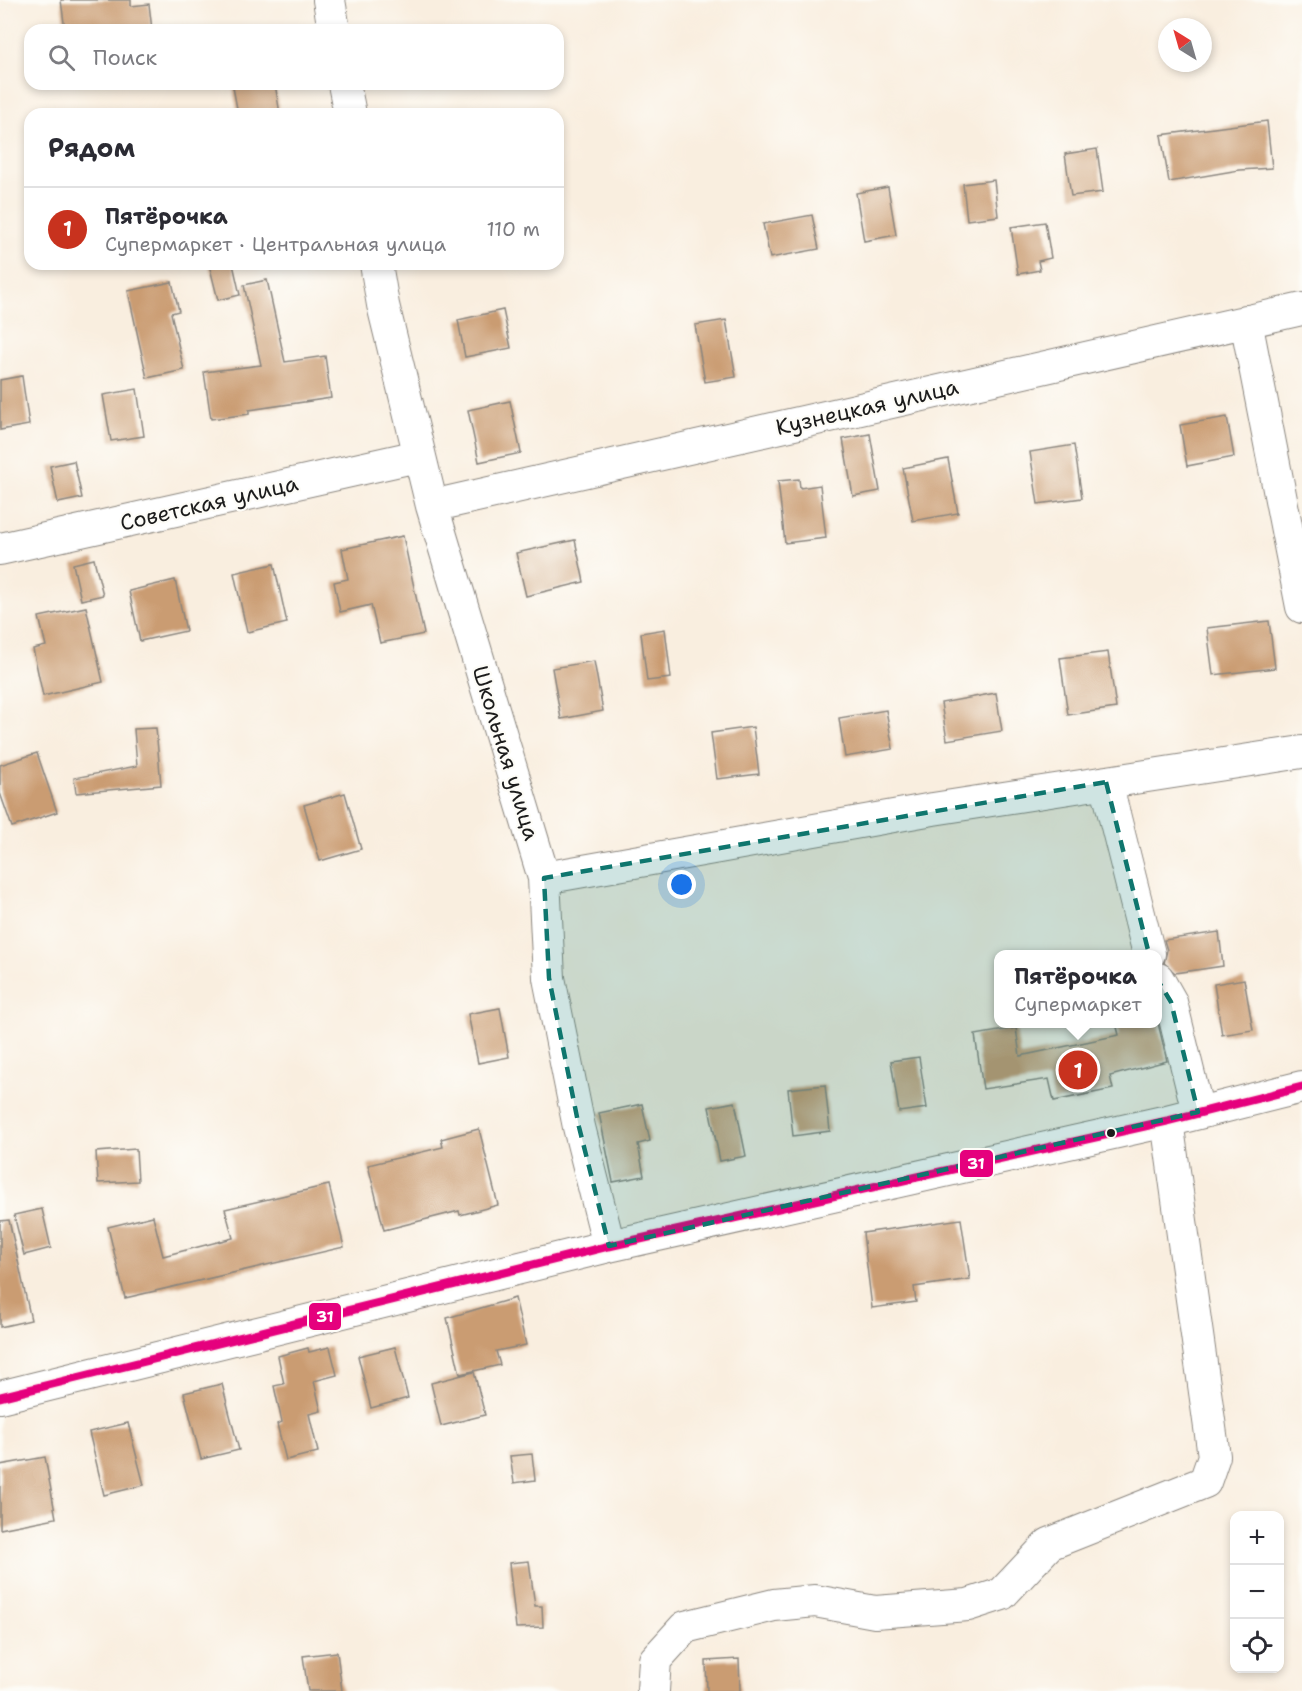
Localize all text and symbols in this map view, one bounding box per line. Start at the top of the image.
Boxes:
north arrow [1158,18,1212,72]
search box [24,24,564,90]
icon: search [45,41,78,74]
text: Поиск [93,43,157,72]
text: Рядом [48,130,135,165]
text: Пятёрочка [105,202,228,231]
text: 1 [63,216,72,242]
text: 110 m [486,216,540,242]
text: Супермаркет · Центральная улица [105,231,446,257]
street label: Кузнецкая улица [773,372,961,442]
street label: Советская улица [117,468,301,538]
street label: Школьная улица [466,662,546,844]
your location [667,870,696,899]
popup [994,950,1162,1028]
text: Пятёрочка [1014,962,1137,991]
text: Супермаркет [1014,991,1142,1017]
pin: 1 [1058,1048,1098,1092]
unlabelled marker [1105,1127,1117,1139]
line badge: 31 [959,1149,994,1178]
text: 31 [967,1153,985,1174]
line badge: 31 [308,1302,342,1331]
text: 31 [316,1306,334,1327]
map controls [1230,1511,1284,1673]
button: + [1230,1511,1284,1565]
button: − [1230,1565,1284,1619]
button: locate [1230,1619,1284,1673]

